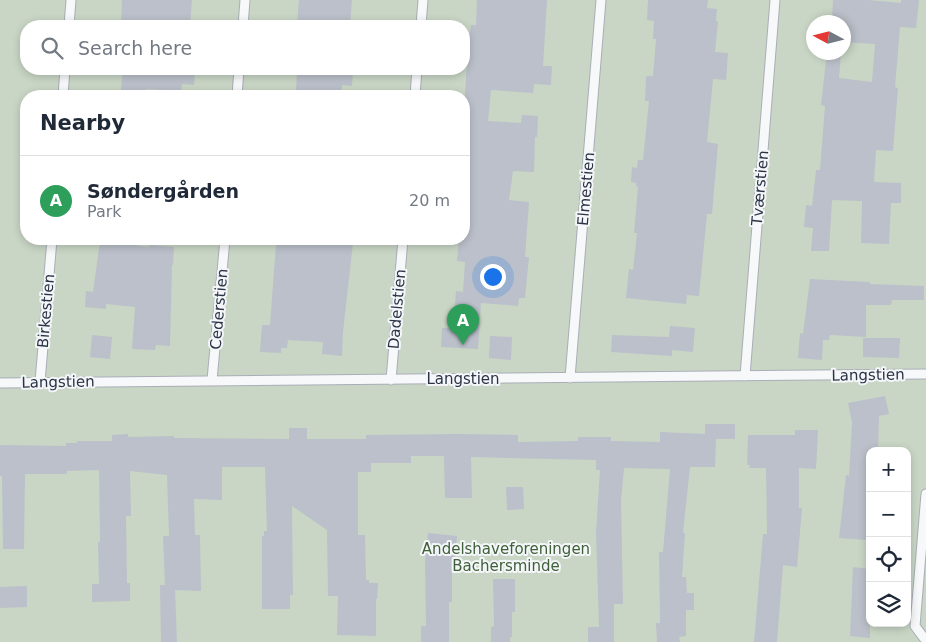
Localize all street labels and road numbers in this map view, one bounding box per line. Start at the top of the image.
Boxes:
street label: Tværstien [748,150,772,227]
street label: Elmestien [574,151,598,227]
street label: Cederstien [206,268,232,350]
street label: Dadelstien [385,268,409,350]
street label: Birkestien [34,273,58,349]
street label: Langstien [831,365,905,385]
street label: Langstien [426,370,500,388]
street label: Langstien [21,372,95,392]

